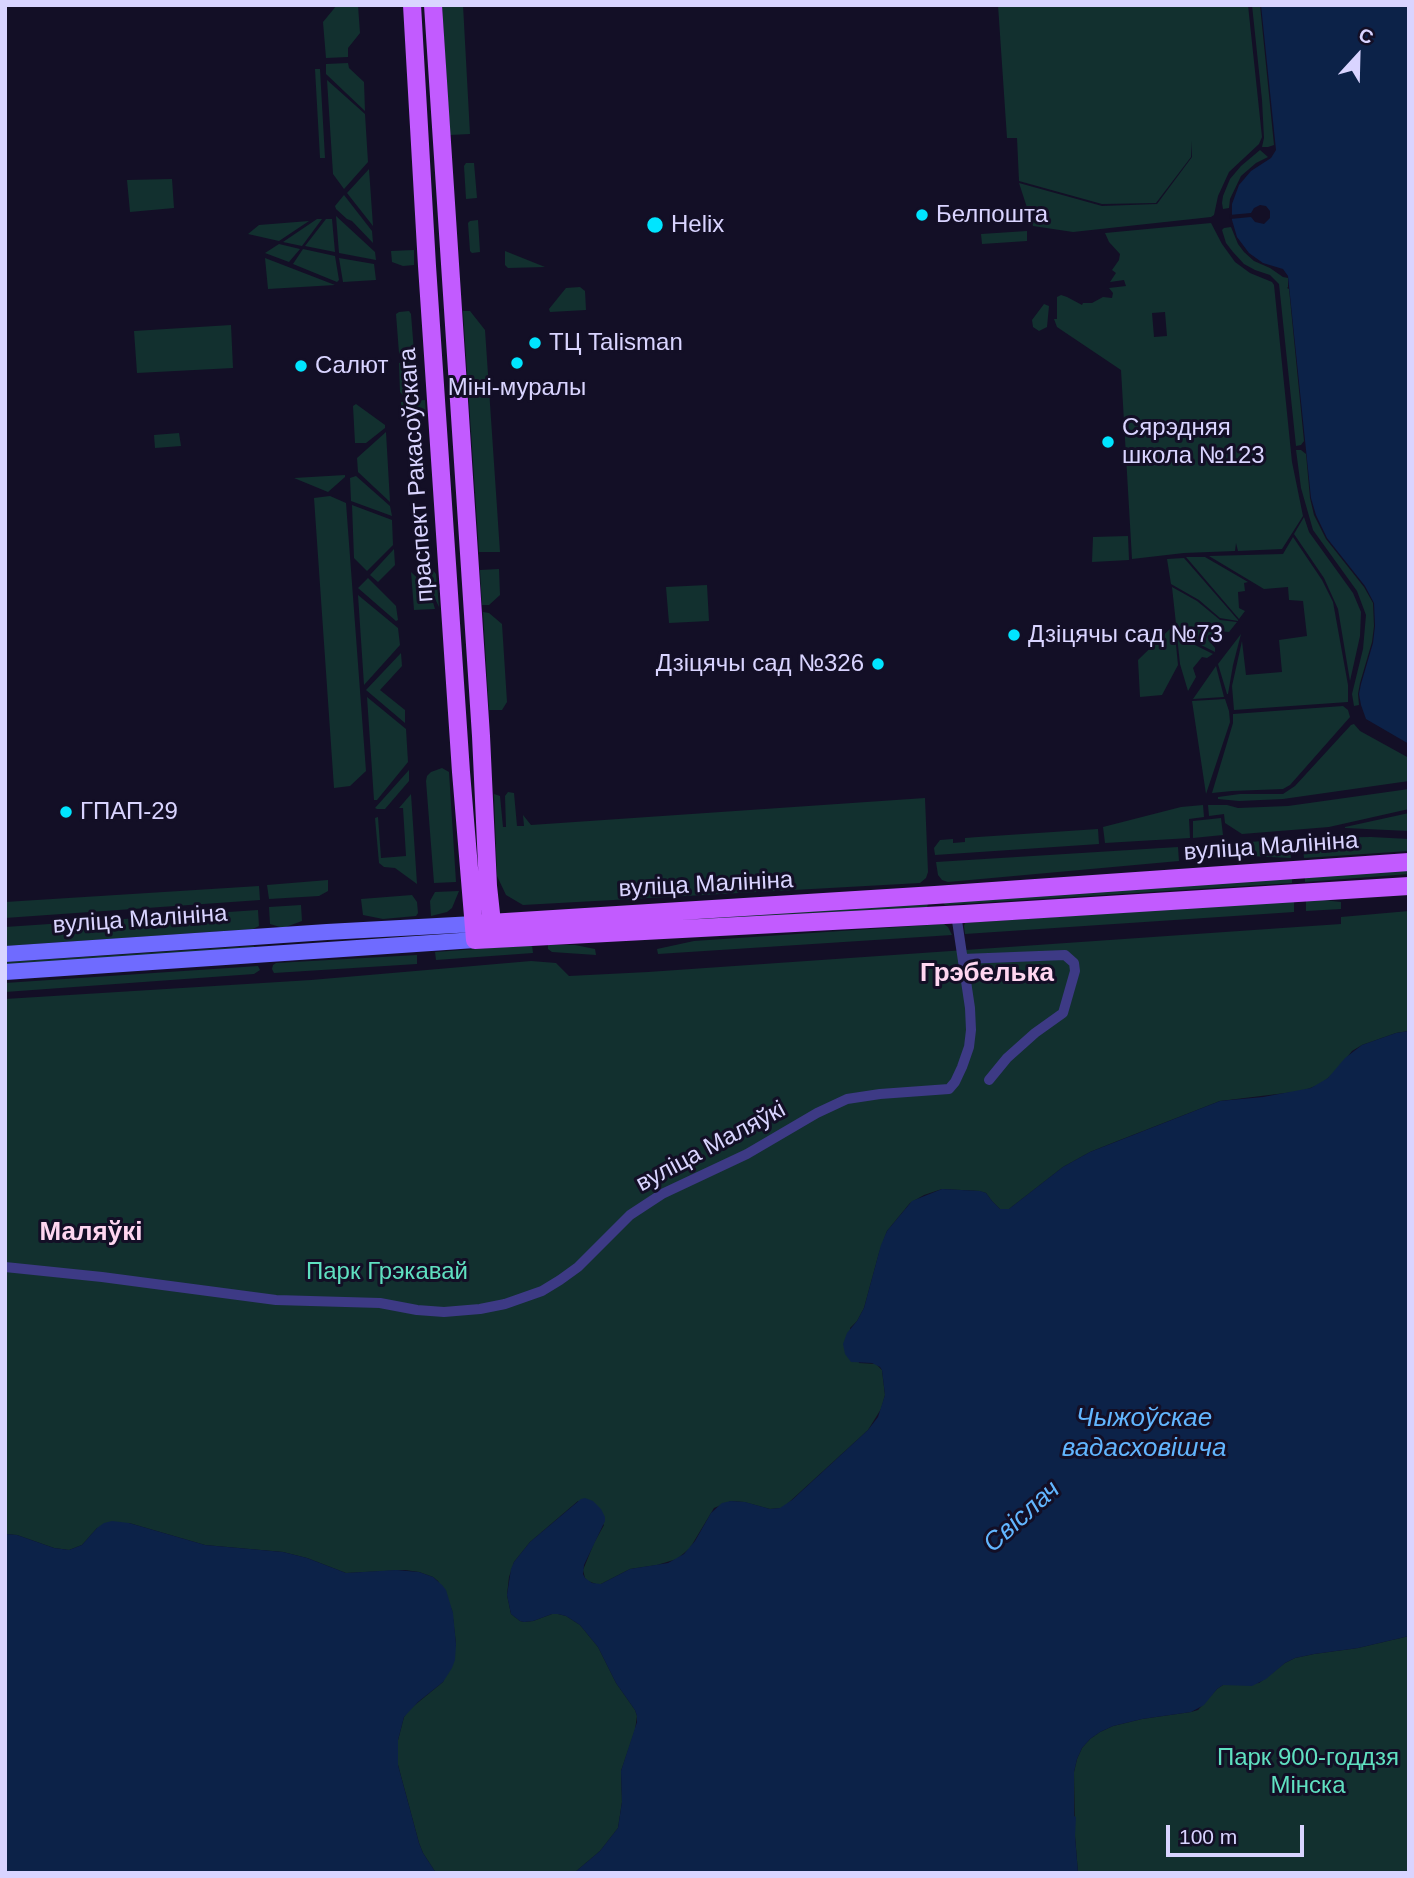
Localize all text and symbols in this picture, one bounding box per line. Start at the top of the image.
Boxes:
north arrow [1323,21,1393,91]
text: С [1356,24,1376,48]
place label: Белпошта [936,201,1048,229]
marker: Белпошта [914,207,930,223]
place label: Helix [671,211,724,239]
marker: Helix [645,215,665,235]
place label: ТЦ Talisman [549,329,683,357]
marker: ТЦ Talisman [527,335,543,351]
street label: праспект Ракасоўскага [394,347,440,603]
place label: Салют [315,352,388,380]
marker: Міні-муралы [509,355,525,371]
marker: Салют [293,358,309,374]
place label: Міні-муралы [448,374,586,402]
place label: Сярэдняя школа №123 [1122,414,1265,470]
marker: Сярэдняя школа №123 [1100,434,1116,450]
place label: Дзіцячы сад №73 [1028,621,1223,649]
marker: Дзіцячы сад №73 [1006,627,1022,643]
place label: Дзіцячы сад №326 [656,650,864,678]
marker: Дзіцячы сад №326 [870,656,886,672]
place label: ГПАП-29 [80,798,178,826]
marker: ГПАП-29 [58,804,74,820]
street label: вуліца Малініна [1183,827,1359,867]
street label: вуліца Малініна [618,866,794,904]
street label: вуліца Малініна [52,900,228,940]
district label: Грэбелька [920,958,1054,990]
street label: вуліца Маляўкі [631,1095,791,1199]
district label: Маляўкі [40,1217,142,1249]
park label: Парк Грэкавай [306,1258,468,1286]
water label: Чыжоўскае вадасховішча [1062,1403,1226,1464]
water label: Свіслач [977,1475,1067,1559]
park label: Парк 900-годдзя Мінска [1217,1744,1399,1800]
scale bar [1169,1812,1307,1856]
text: 100 m [1179,1825,1237,1848]

